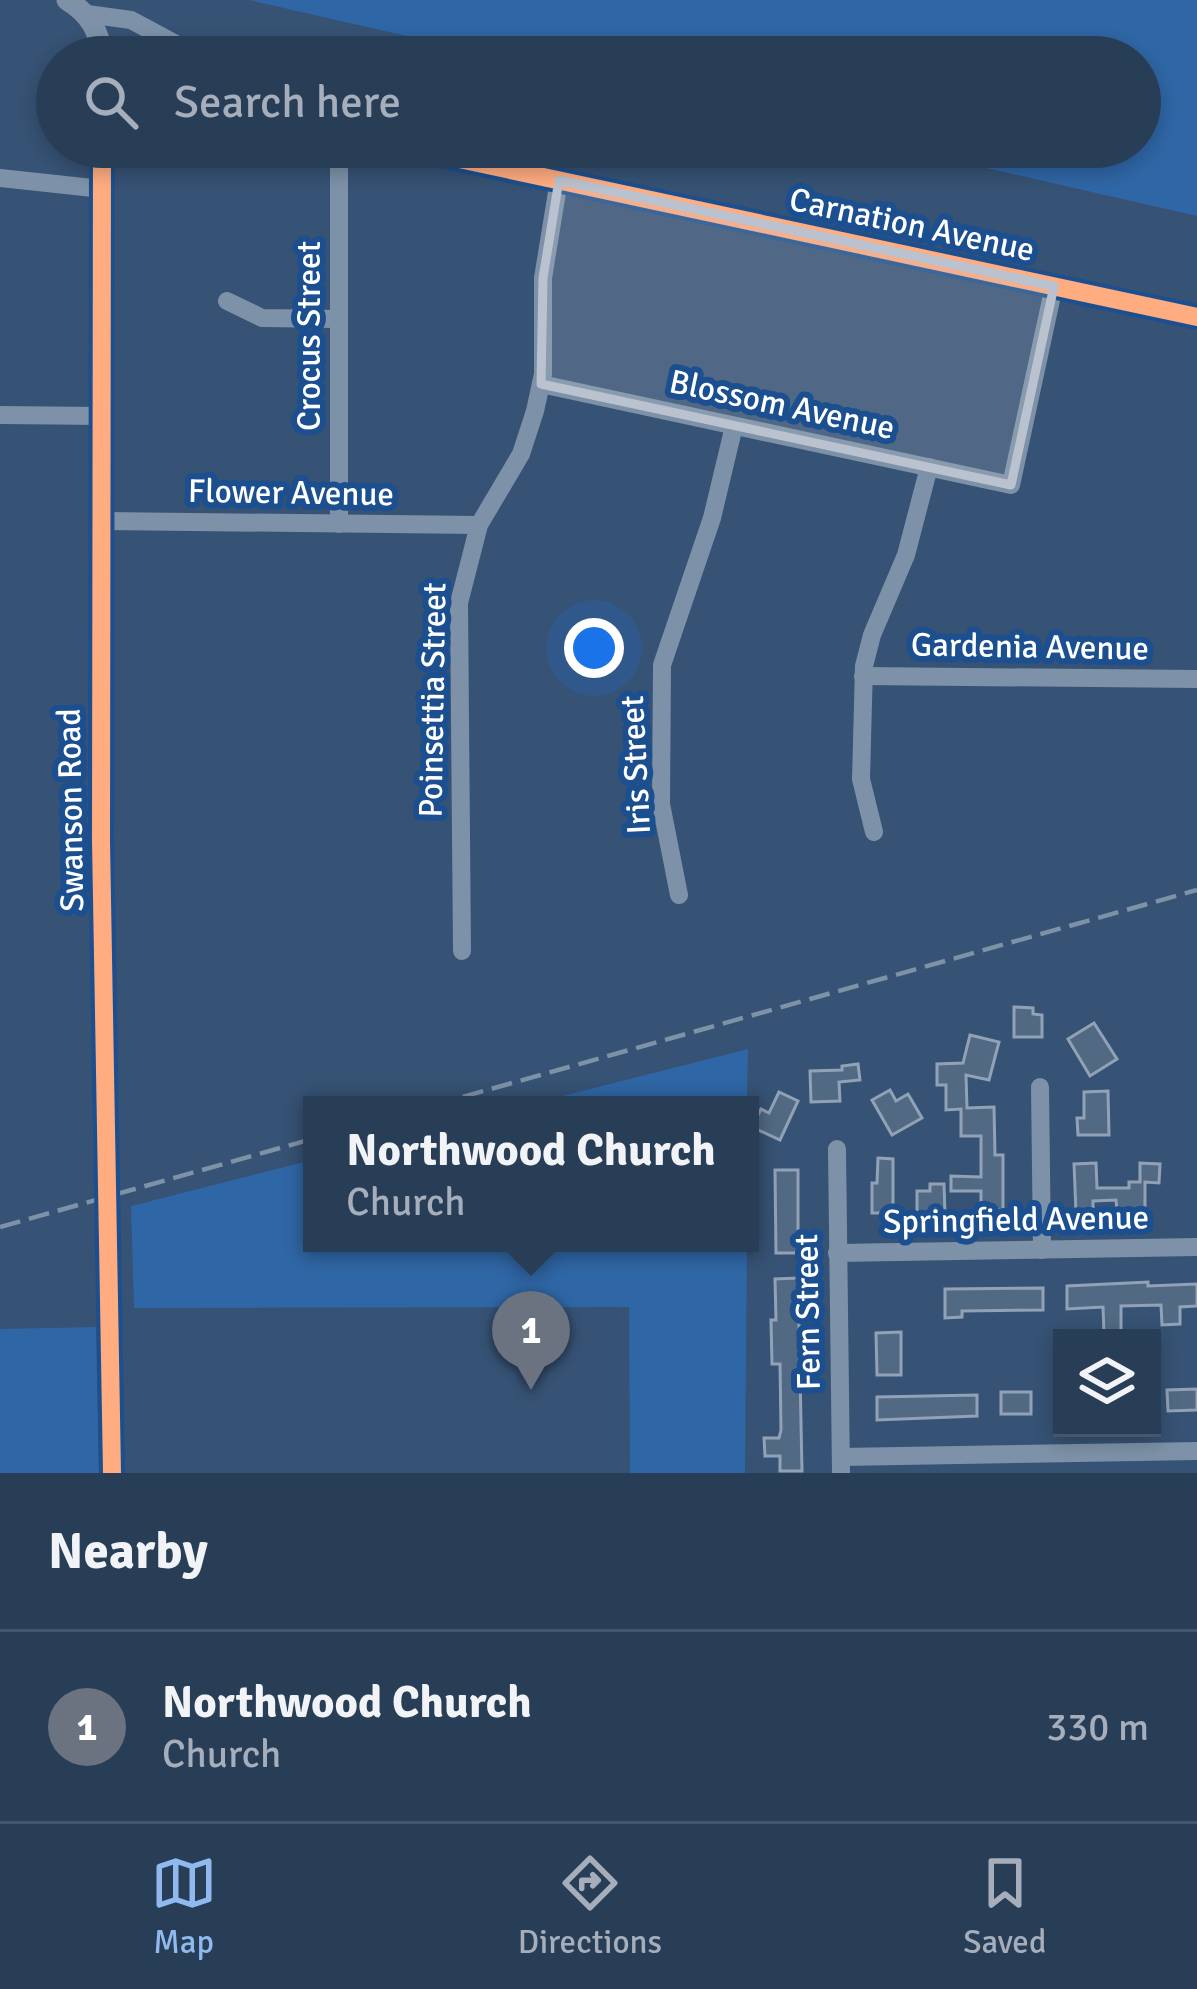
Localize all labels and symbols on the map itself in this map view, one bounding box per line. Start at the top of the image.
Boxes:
street label: Carnation Avenue [786,179,1038,271]
street label: Crocus Street [289,241,330,431]
street label: Blossom Avenue [666,361,898,449]
street label: Flower Avenue [188,471,394,515]
street label: Poinsettia Street [410,582,456,818]
your location [564,618,624,678]
street label: Gardenia Avenue [911,624,1149,670]
street label: Iris Street [612,695,660,835]
street label: Swanson Road [49,708,93,912]
street label: Springfield Avenue [883,1197,1149,1243]
street label: Fern Street [786,1234,830,1390]
pin: 1 [492,1291,570,1390]

